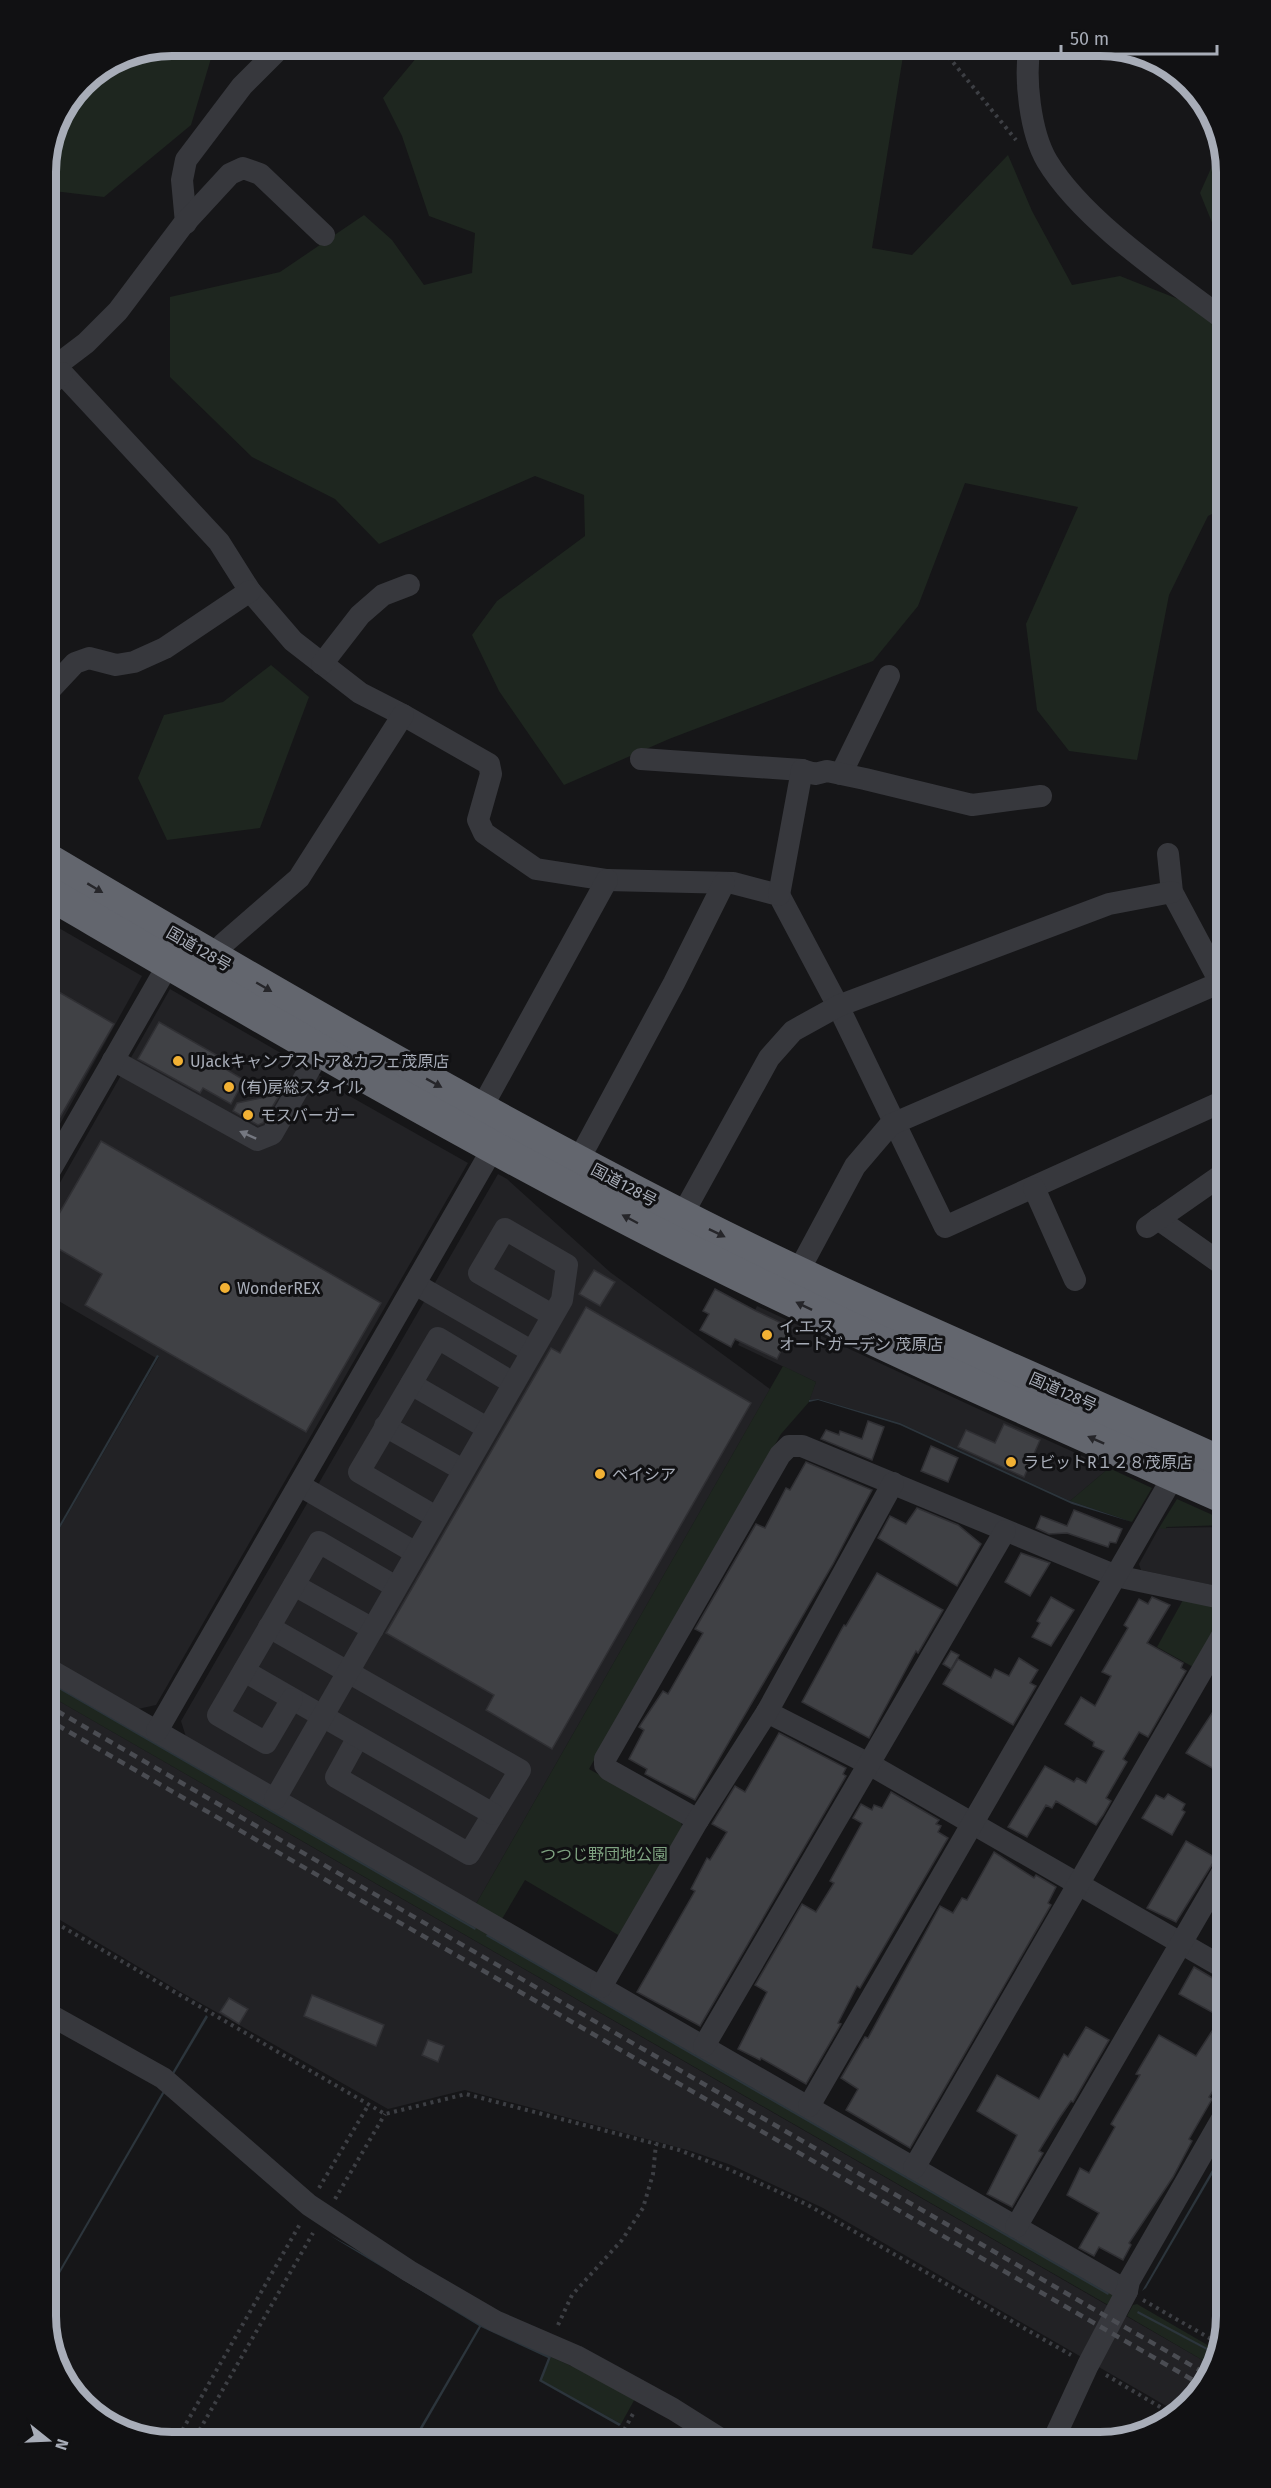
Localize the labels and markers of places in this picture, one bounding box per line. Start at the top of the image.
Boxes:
place label: UJackキャンプストア&カフェ茂原店 [190,1052,449,1071]
marker: UJackキャンプストア&カフェ茂原店 [171,1054,185,1068]
place label: (有)房総スタイル [241,1078,363,1097]
marker: (有)房総スタイル [222,1080,236,1094]
place label: モスバーガー [260,1106,356,1125]
marker: モスバーガー [241,1108,255,1122]
place label: WonderREX [237,1279,320,1298]
marker: WonderREX [218,1281,232,1295]
place label: イ.エ.ス オートガーデン 茂原店 [779,1317,943,1354]
marker: イ.エ.ス オートガーデン 茂原店 [760,1328,774,1342]
place label: ラビットR１２８茂原店 [1023,1453,1193,1472]
marker: ラビットR１２８茂原店 [1004,1455,1018,1469]
place label: ベイシア [612,1465,676,1484]
marker: ベイシア [593,1467,607,1481]

